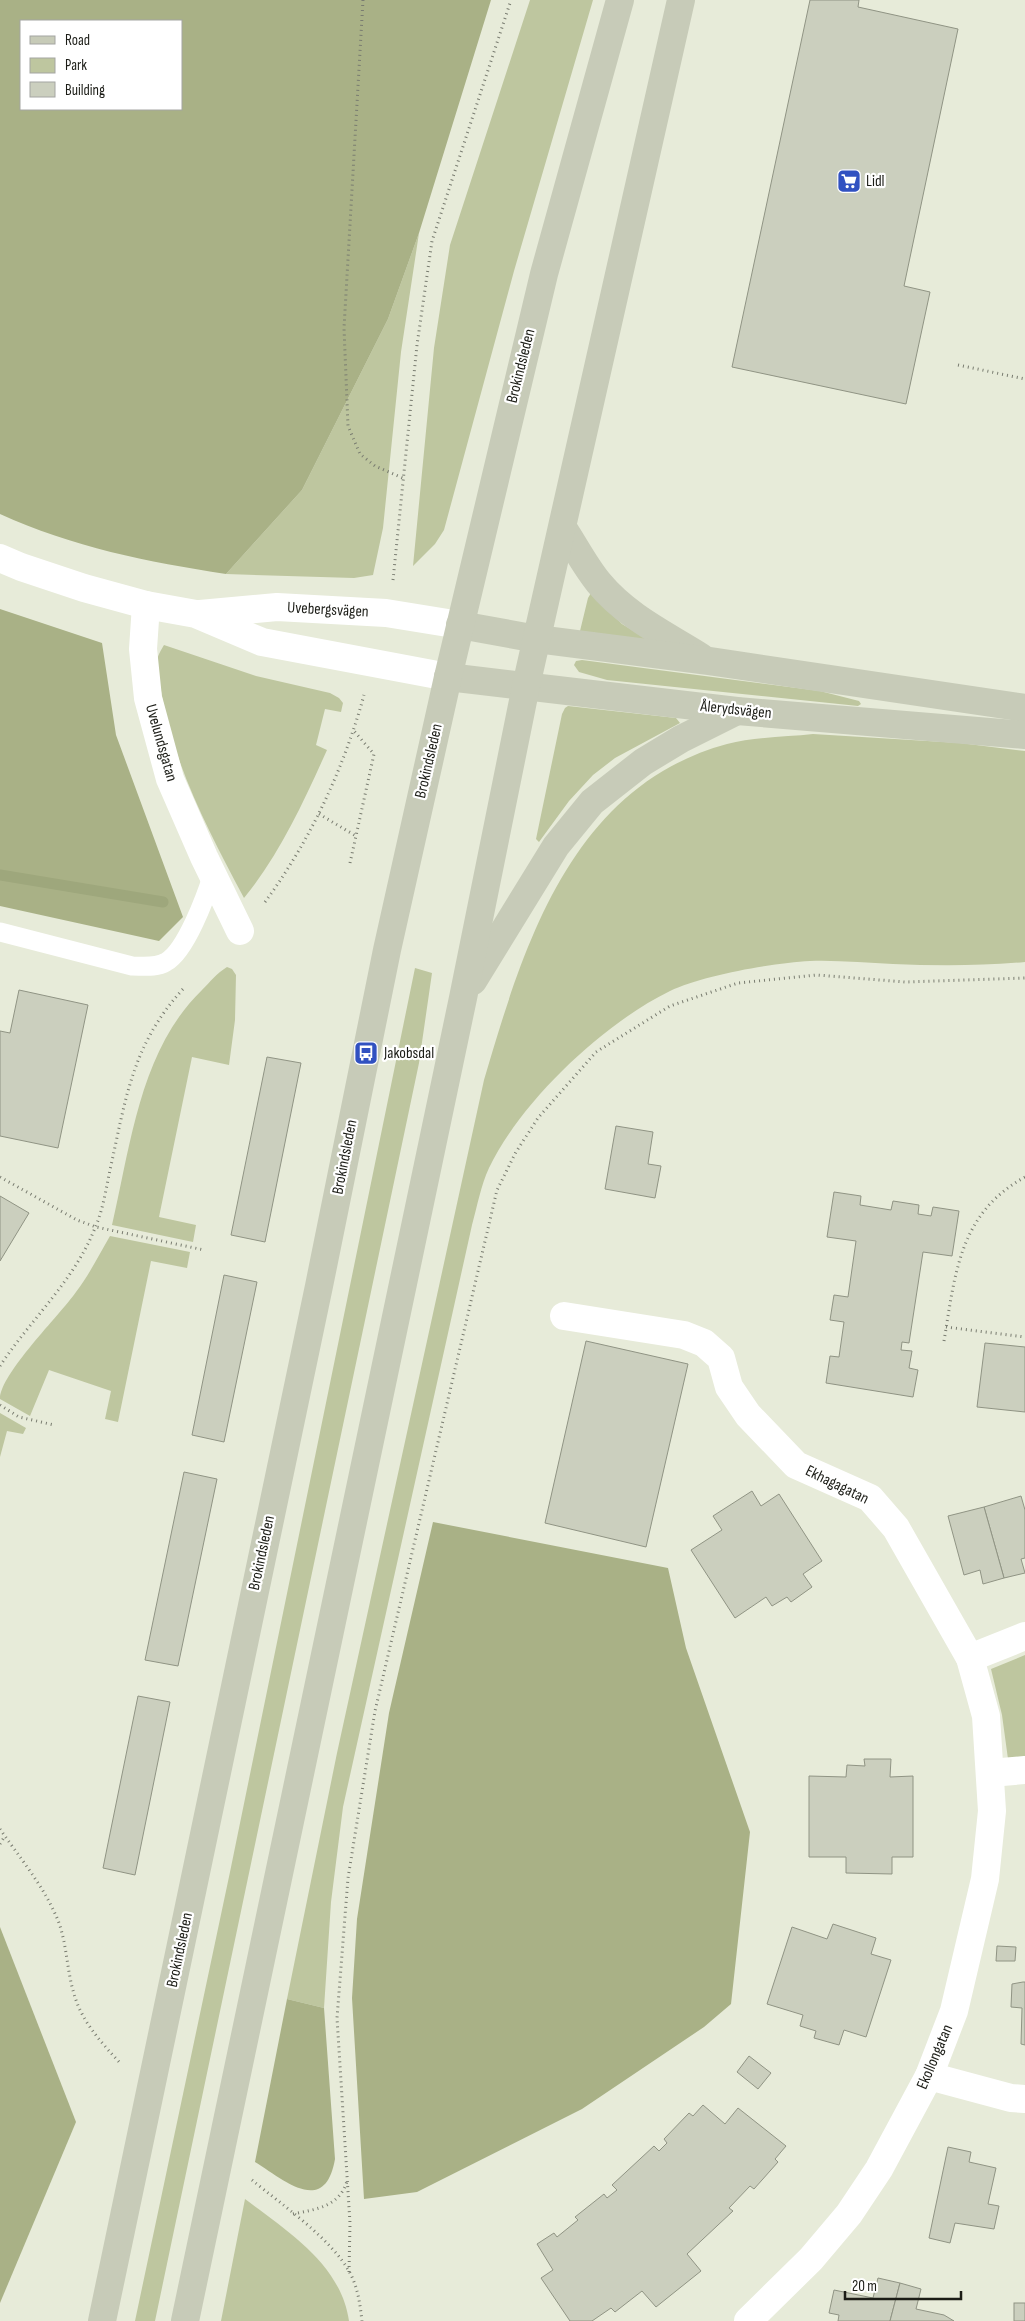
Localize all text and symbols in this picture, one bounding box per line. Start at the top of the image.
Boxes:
legend [20,20,182,110]
text: Road [65,31,90,50]
text: Park [65,56,87,75]
text: Building [65,81,105,100]
supermarket icon: Lidl [836,168,862,194]
place label: Lidl [866,172,885,191]
street label: Brokindsleden [503,327,539,405]
street label: Uvebergsvägen [287,598,369,622]
street label: Ålerydsvägen [699,697,772,723]
street label: Uvelundsgatan [141,702,181,784]
street label: Brokindsleden [411,722,447,800]
bus stop icon: Jakobsdal [353,1040,379,1066]
place label: Jakobsdal [383,1044,434,1063]
street label: Brokindsleden [328,1118,362,1196]
street label: Ekhagagatan [802,1462,872,1508]
street label: Brokindsleden [245,1514,279,1592]
street label: Brokindsleden [163,1911,197,1989]
street label: Ekollongatan [913,2022,957,2092]
scale bar [845,2268,961,2300]
text: 20 m [852,2277,877,2296]

